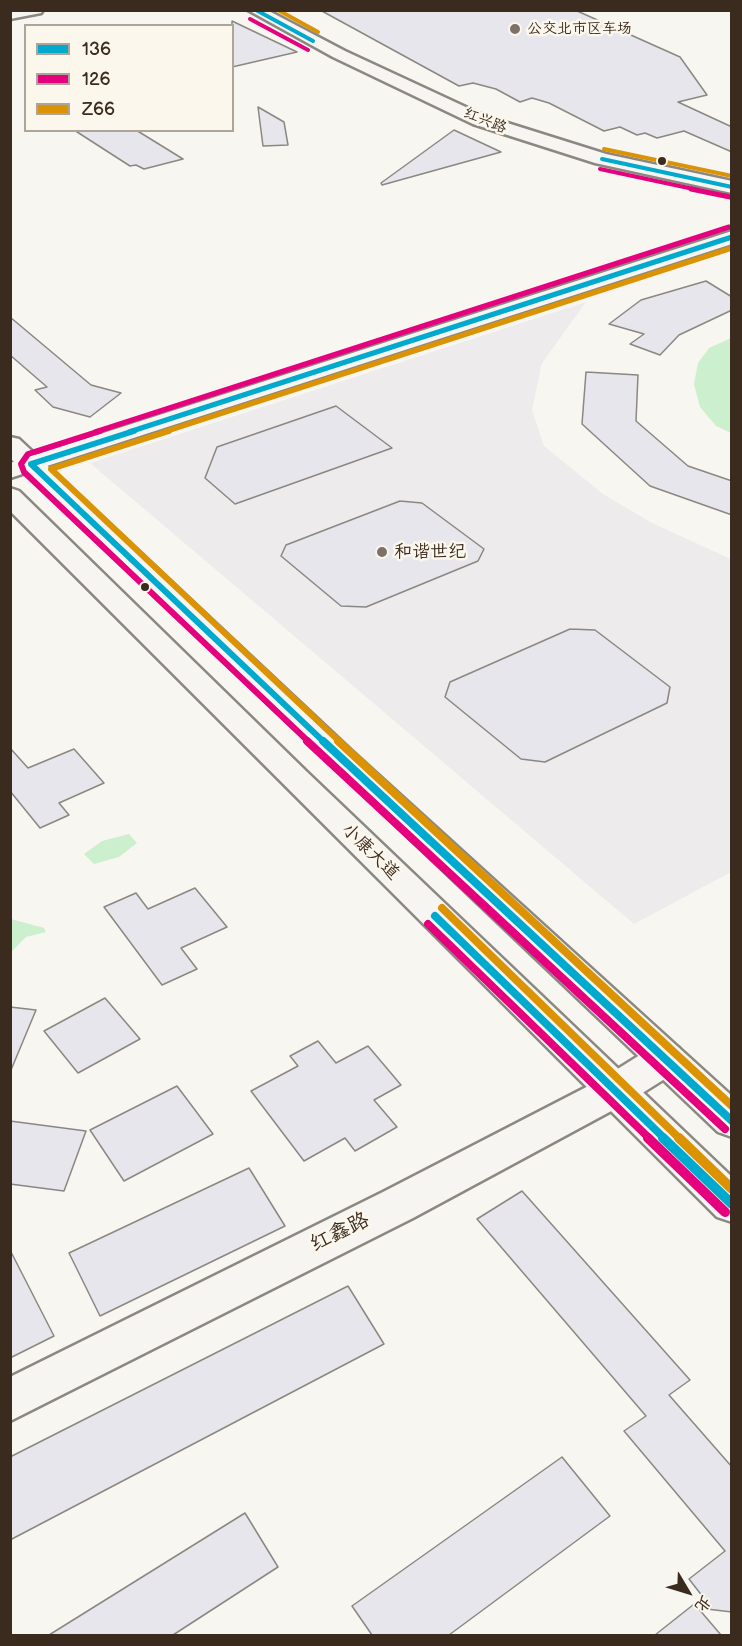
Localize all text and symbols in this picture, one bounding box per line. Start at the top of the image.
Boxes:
place label: 公交北市区车场 [527,20,632,38]
marker: 公交北市区车场 [508,22,522,36]
legend [24,24,234,132]
text: 136 [82,39,111,60]
text: 126 [82,69,111,90]
text: Z66 [82,99,115,120]
street label: 红兴路 [461,104,509,138]
unlabelled marker [656,155,668,167]
place label: 和谐世纪 [394,541,466,563]
marker: 和谐世纪 [375,545,389,559]
unlabelled marker [139,581,151,593]
street label: 小康大道 [337,819,403,885]
street label: 红鑫路 [306,1208,374,1258]
north arrow [658,1562,718,1622]
text: 北 [690,1591,715,1616]

